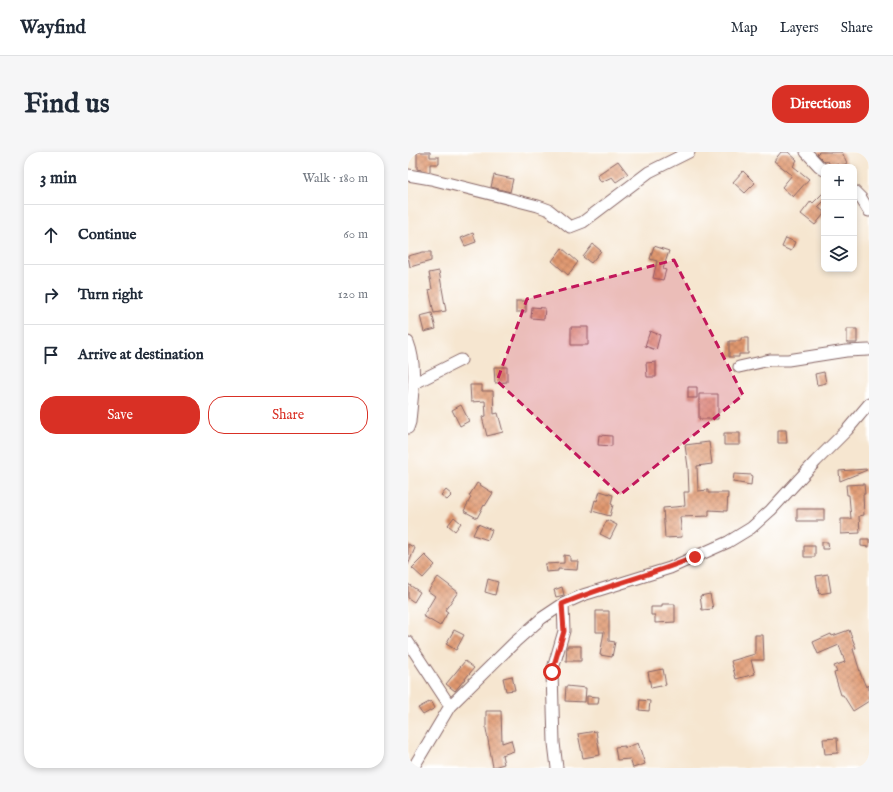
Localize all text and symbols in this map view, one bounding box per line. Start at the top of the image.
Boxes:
text: Wayfind [20,16,86,40]
text: Map [731,19,758,37]
text: Layers [780,19,819,37]
text: Share [841,19,873,37]
button: Directions [772,85,869,123]
text: Find us [24,87,110,122]
map controls [821,164,857,272]
button: + [821,164,857,200]
text: 3 min [40,168,77,189]
text: Walk · 180 m [303,170,368,187]
button: − [821,200,857,236]
icon: ahead [40,224,62,246]
text: Continue [78,225,136,244]
text: 60 m [343,226,368,243]
button: layers [821,236,857,272]
icon: right [40,284,62,306]
text: Turn right [78,285,143,304]
text: 120 m [338,286,368,303]
icon: arrive [40,344,62,366]
text: Arrive at destination [78,345,204,364]
button: Save [40,396,200,434]
button: Share [208,396,368,434]
route end [686,548,704,566]
route start [543,663,561,681]

